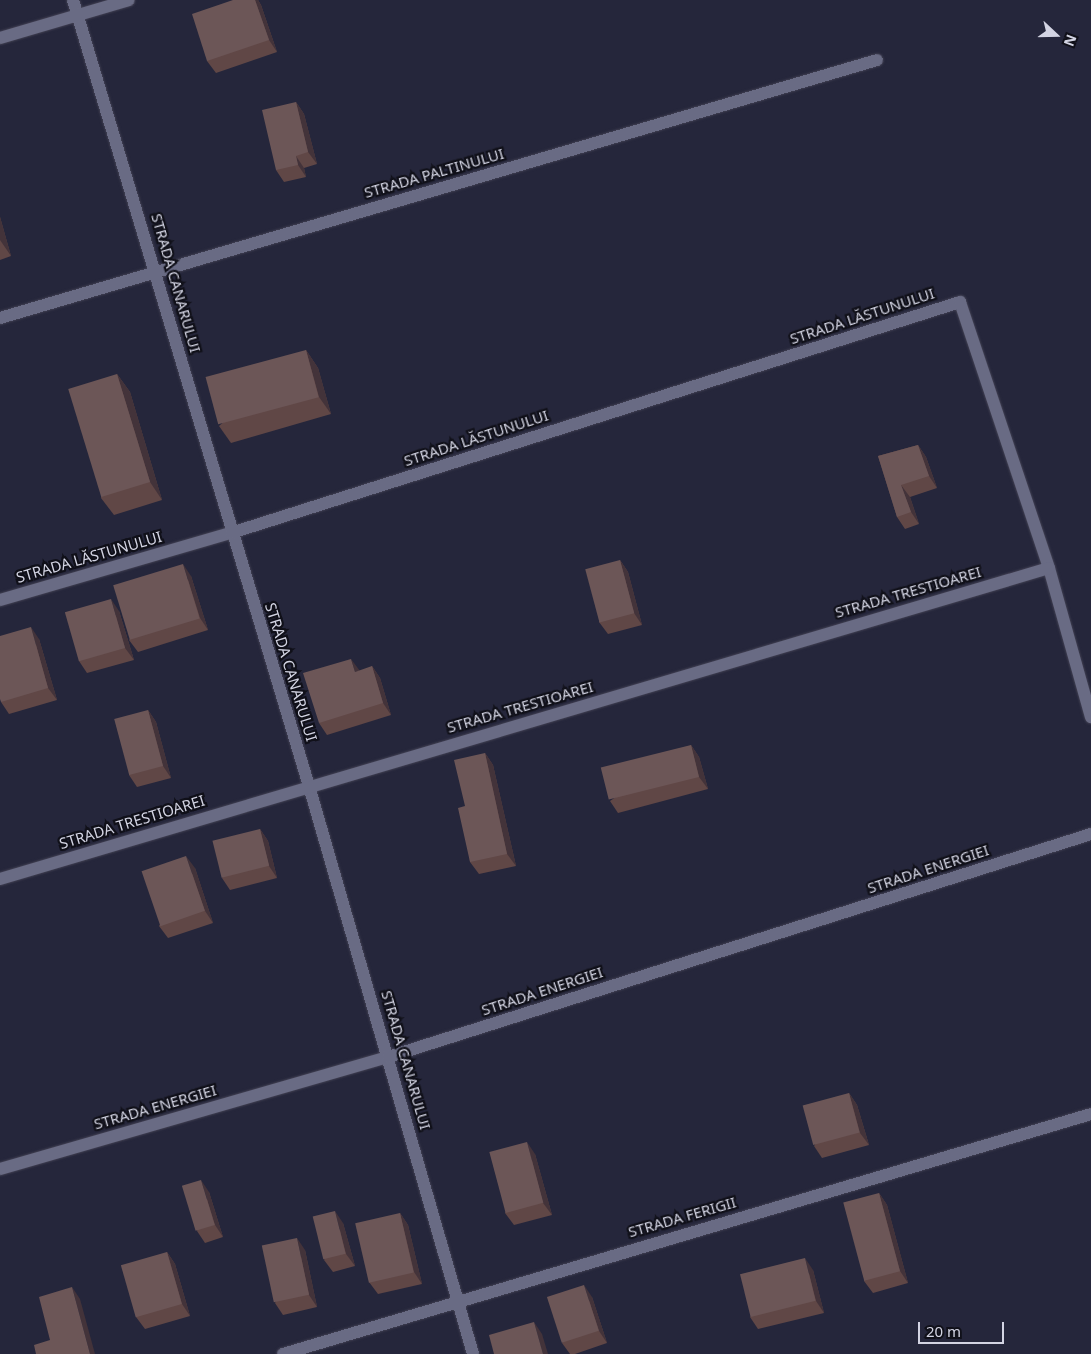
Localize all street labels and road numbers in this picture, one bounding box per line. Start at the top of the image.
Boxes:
street label: STRADA PALTINULUI [362,144,506,202]
street label: STRADA CANARULUI [148,211,204,355]
street label: STRADA LĂSTUNULUI [788,284,936,348]
street label: STRADA LĂSTUNULUI [402,406,550,470]
street label: STRADA LĂSTUNULUI [14,528,164,586]
street label: STRADA TRESTIOAREI [833,563,983,621]
street label: STRADA CANARULUI [261,601,321,743]
street label: STRADA TRESTIOAREI [445,678,595,736]
street label: STRADA TRESTIOAREI [57,791,207,853]
street label: STRADA ENERGIEI [865,841,991,897]
street label: STRADA ENERGIEI [479,963,605,1019]
street label: STRADA CANARULUI [378,988,434,1132]
street label: STRADA ENERGIEI [92,1081,218,1133]
street label: STRADA FERIGII [626,1193,738,1241]

